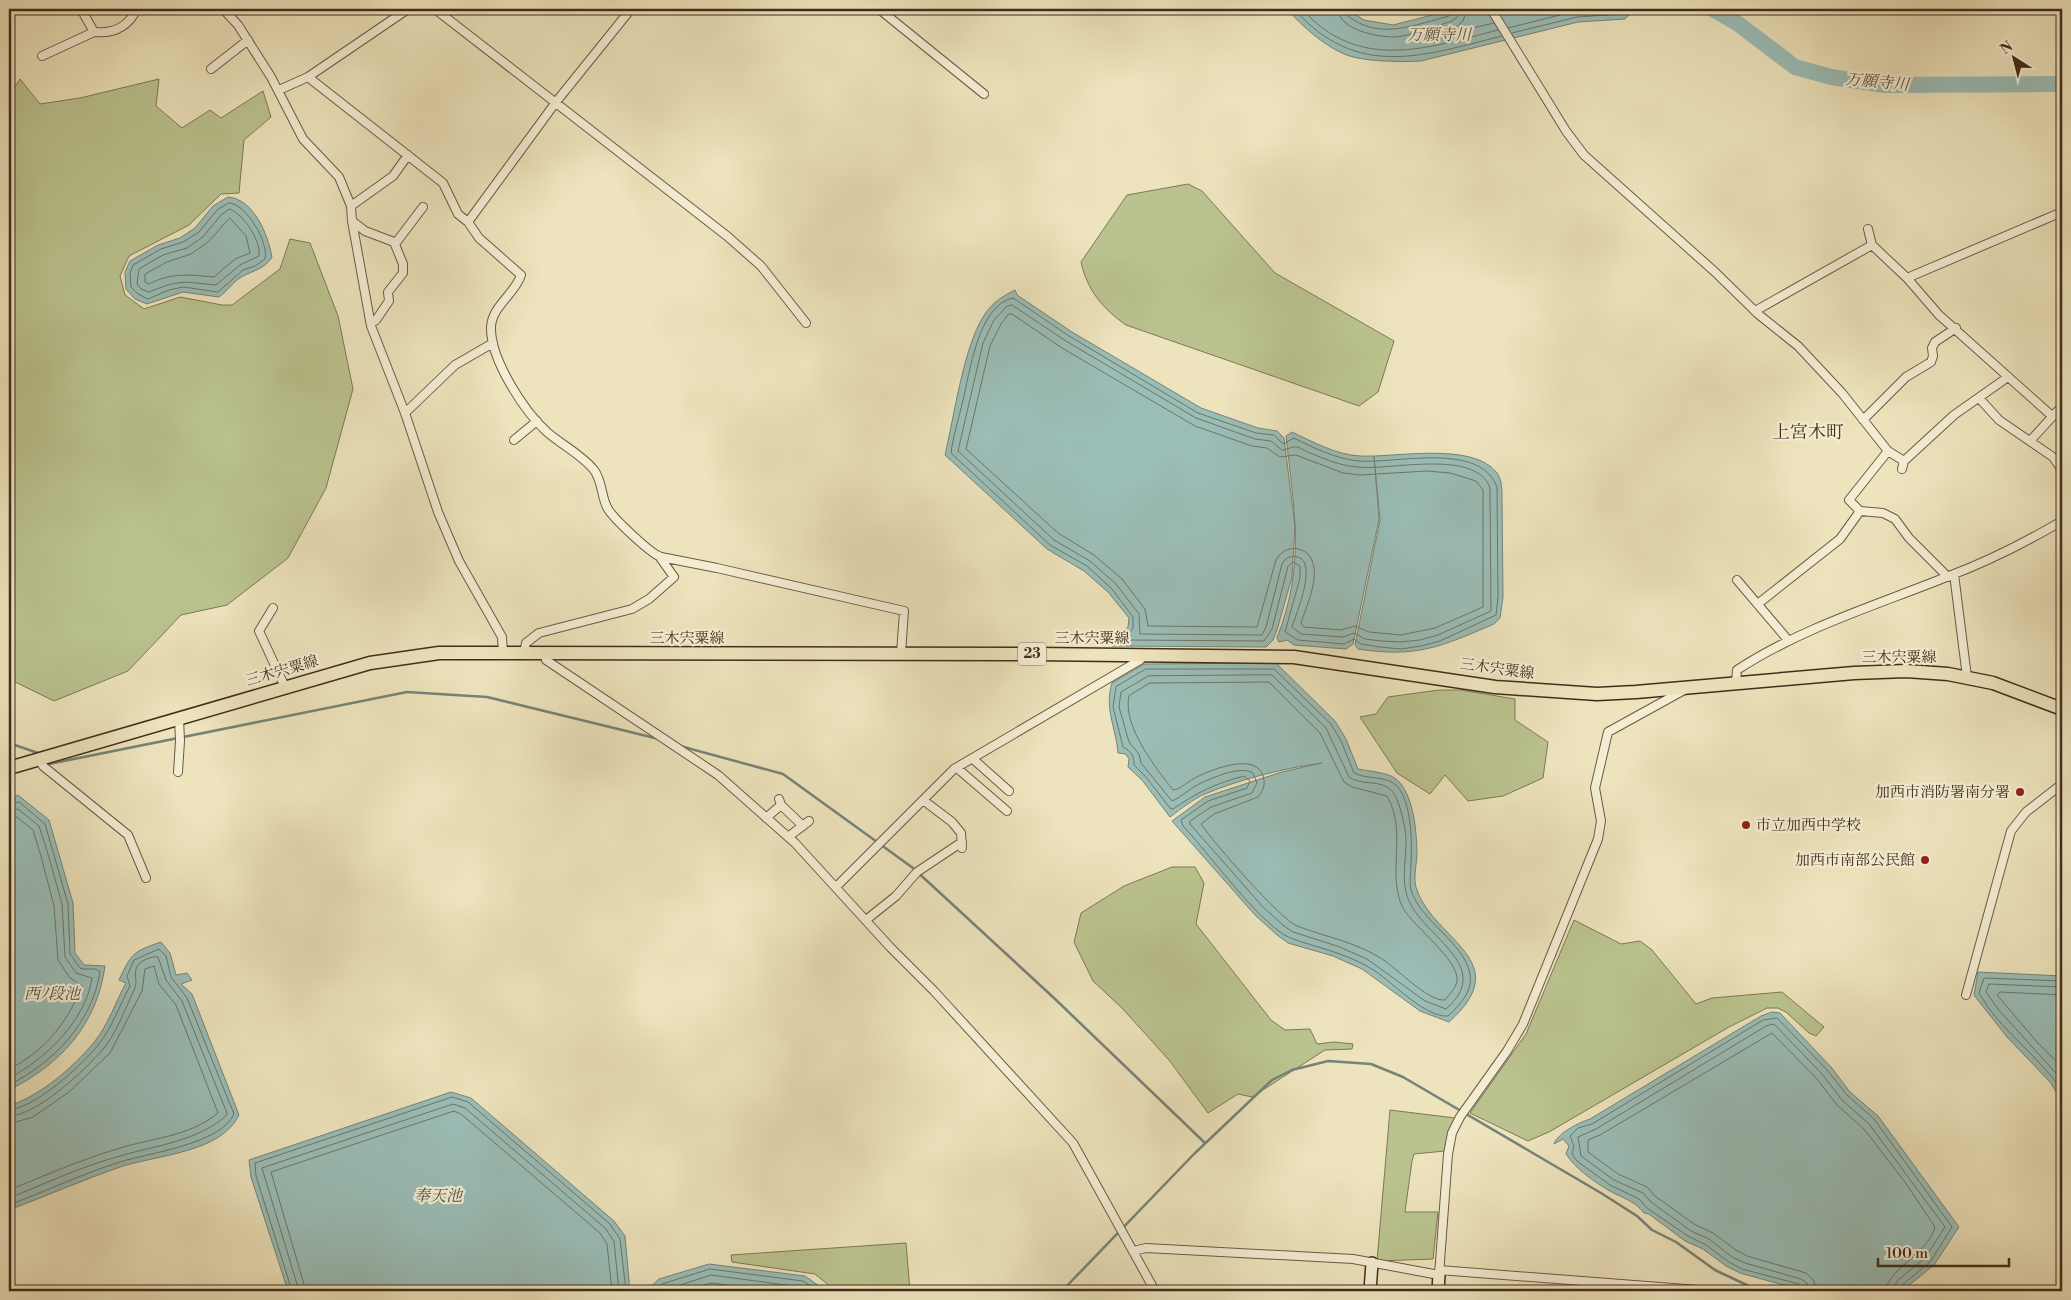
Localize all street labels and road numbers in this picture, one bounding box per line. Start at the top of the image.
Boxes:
street label: 三木宍粟線 [649,629,725,648]
street label: 三木宍粟線 [1054,629,1130,648]
road number: 23 [1018,642,1046,666]
street label: 三木宍粟線 [1861,648,1937,667]
street label: 三木宍粟線 [243,652,321,690]
street label: 三木宍粟線 [1459,654,1535,684]

